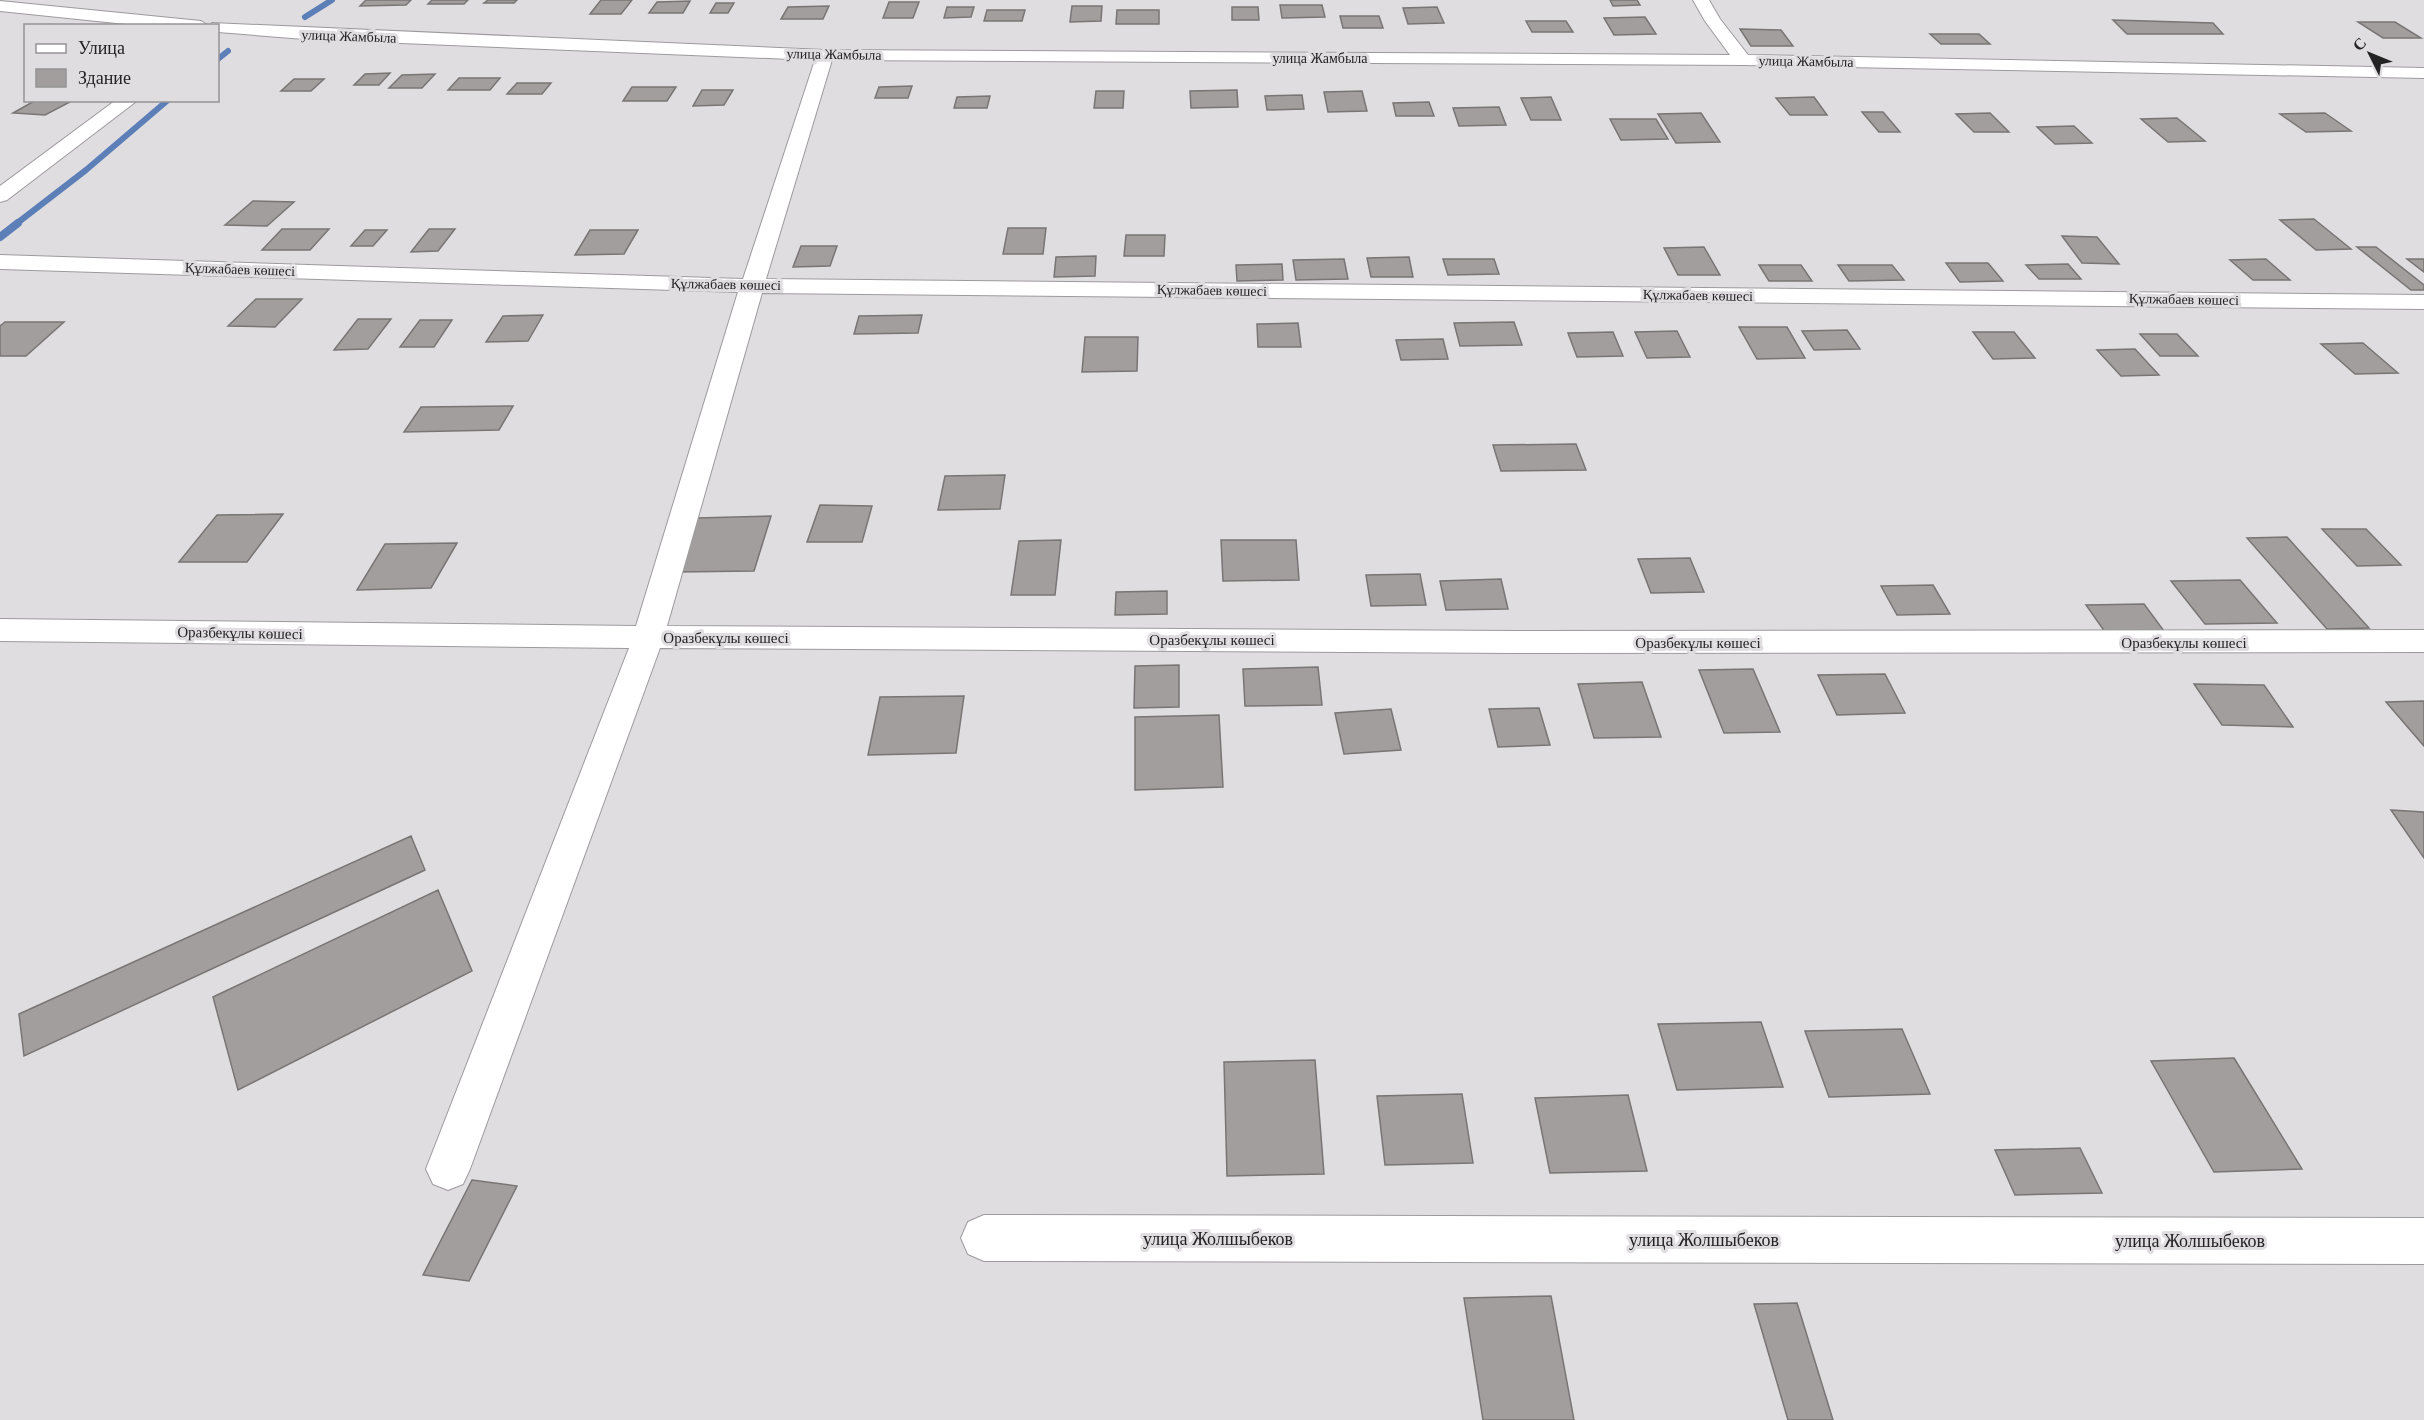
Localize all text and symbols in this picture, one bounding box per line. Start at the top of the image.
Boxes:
legend [24,24,219,102]
north arrow [2340,24,2400,84]
street label: улица Жамбыла [301,27,398,46]
text: С [2349,34,2370,54]
text: Улица [78,38,125,58]
street label: улица Жамбыла [786,46,882,63]
street label: улица Жамбыла [1272,51,1368,66]
street label: улица Жамбыла [1758,53,1854,70]
text: Здание [78,68,131,88]
street label: Құлжабаев көшесі [185,260,295,279]
street label: Құлжабаев көшесі [671,276,781,293]
street label: Құлжабаев көшесі [1157,282,1267,299]
street label: Құлжабаев көшесі [1643,287,1753,304]
street label: Құлжабаев көшесі [2129,291,2239,308]
street label: Оразбекұлы көшесі [177,624,303,642]
street label: Оразбекұлы көшесі [663,630,789,646]
street label: Оразбекұлы көшесі [1149,632,1275,648]
street label: Оразбекұлы көшесі [1635,635,1761,651]
street label: Оразбекұлы көшесі [2121,635,2247,651]
street label: улица Жолшыбеков [1143,1229,1293,1249]
street label: улица Жолшыбеков [1629,1230,1779,1250]
street label: улица Жолшыбеков [2115,1231,2265,1251]

